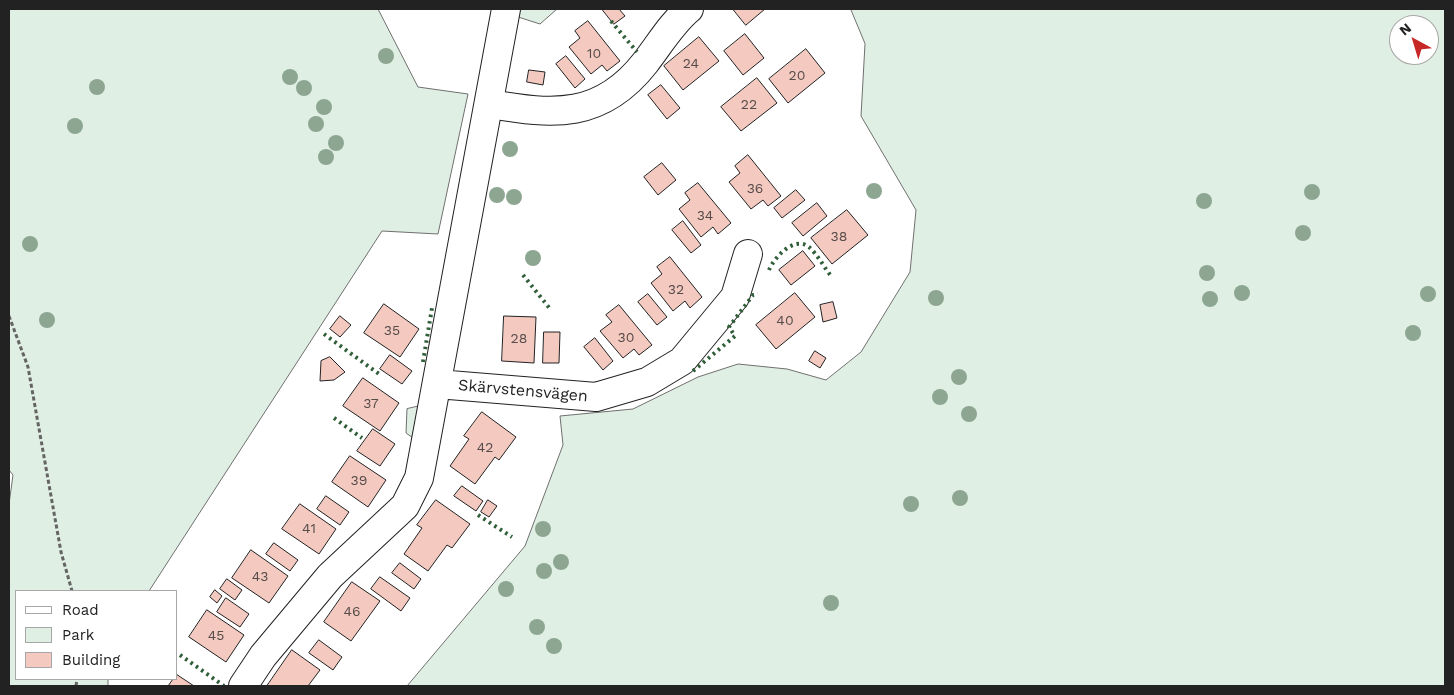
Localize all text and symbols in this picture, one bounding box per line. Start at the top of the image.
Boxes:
north arrow [1389,15,1439,65]
text: N [1396,20,1414,39]
house number: 10 [587,46,601,62]
house number: 24 [683,56,699,72]
house number: 20 [789,68,805,84]
house number: 22 [741,97,757,113]
house number: 36 [747,181,763,197]
house number: 34 [697,208,713,224]
house number: 38 [831,229,847,245]
house number: 32 [668,282,684,298]
house number: 40 [776,313,794,329]
house number: 35 [384,323,400,339]
house number: 30 [618,330,634,346]
house number: 28 [511,331,527,347]
street label: Skärvstensvägen [457,376,589,406]
house number: 37 [363,396,379,412]
house number: 42 [477,440,493,456]
house number: 39 [351,473,367,489]
house number: 41 [302,521,316,537]
house number: 43 [252,569,268,585]
legend [15,590,178,680]
text: Road [62,601,99,619]
house number: 46 [343,604,361,620]
text: Park [62,626,94,644]
house number: 45 [208,628,224,644]
text: Building [62,651,120,669]

